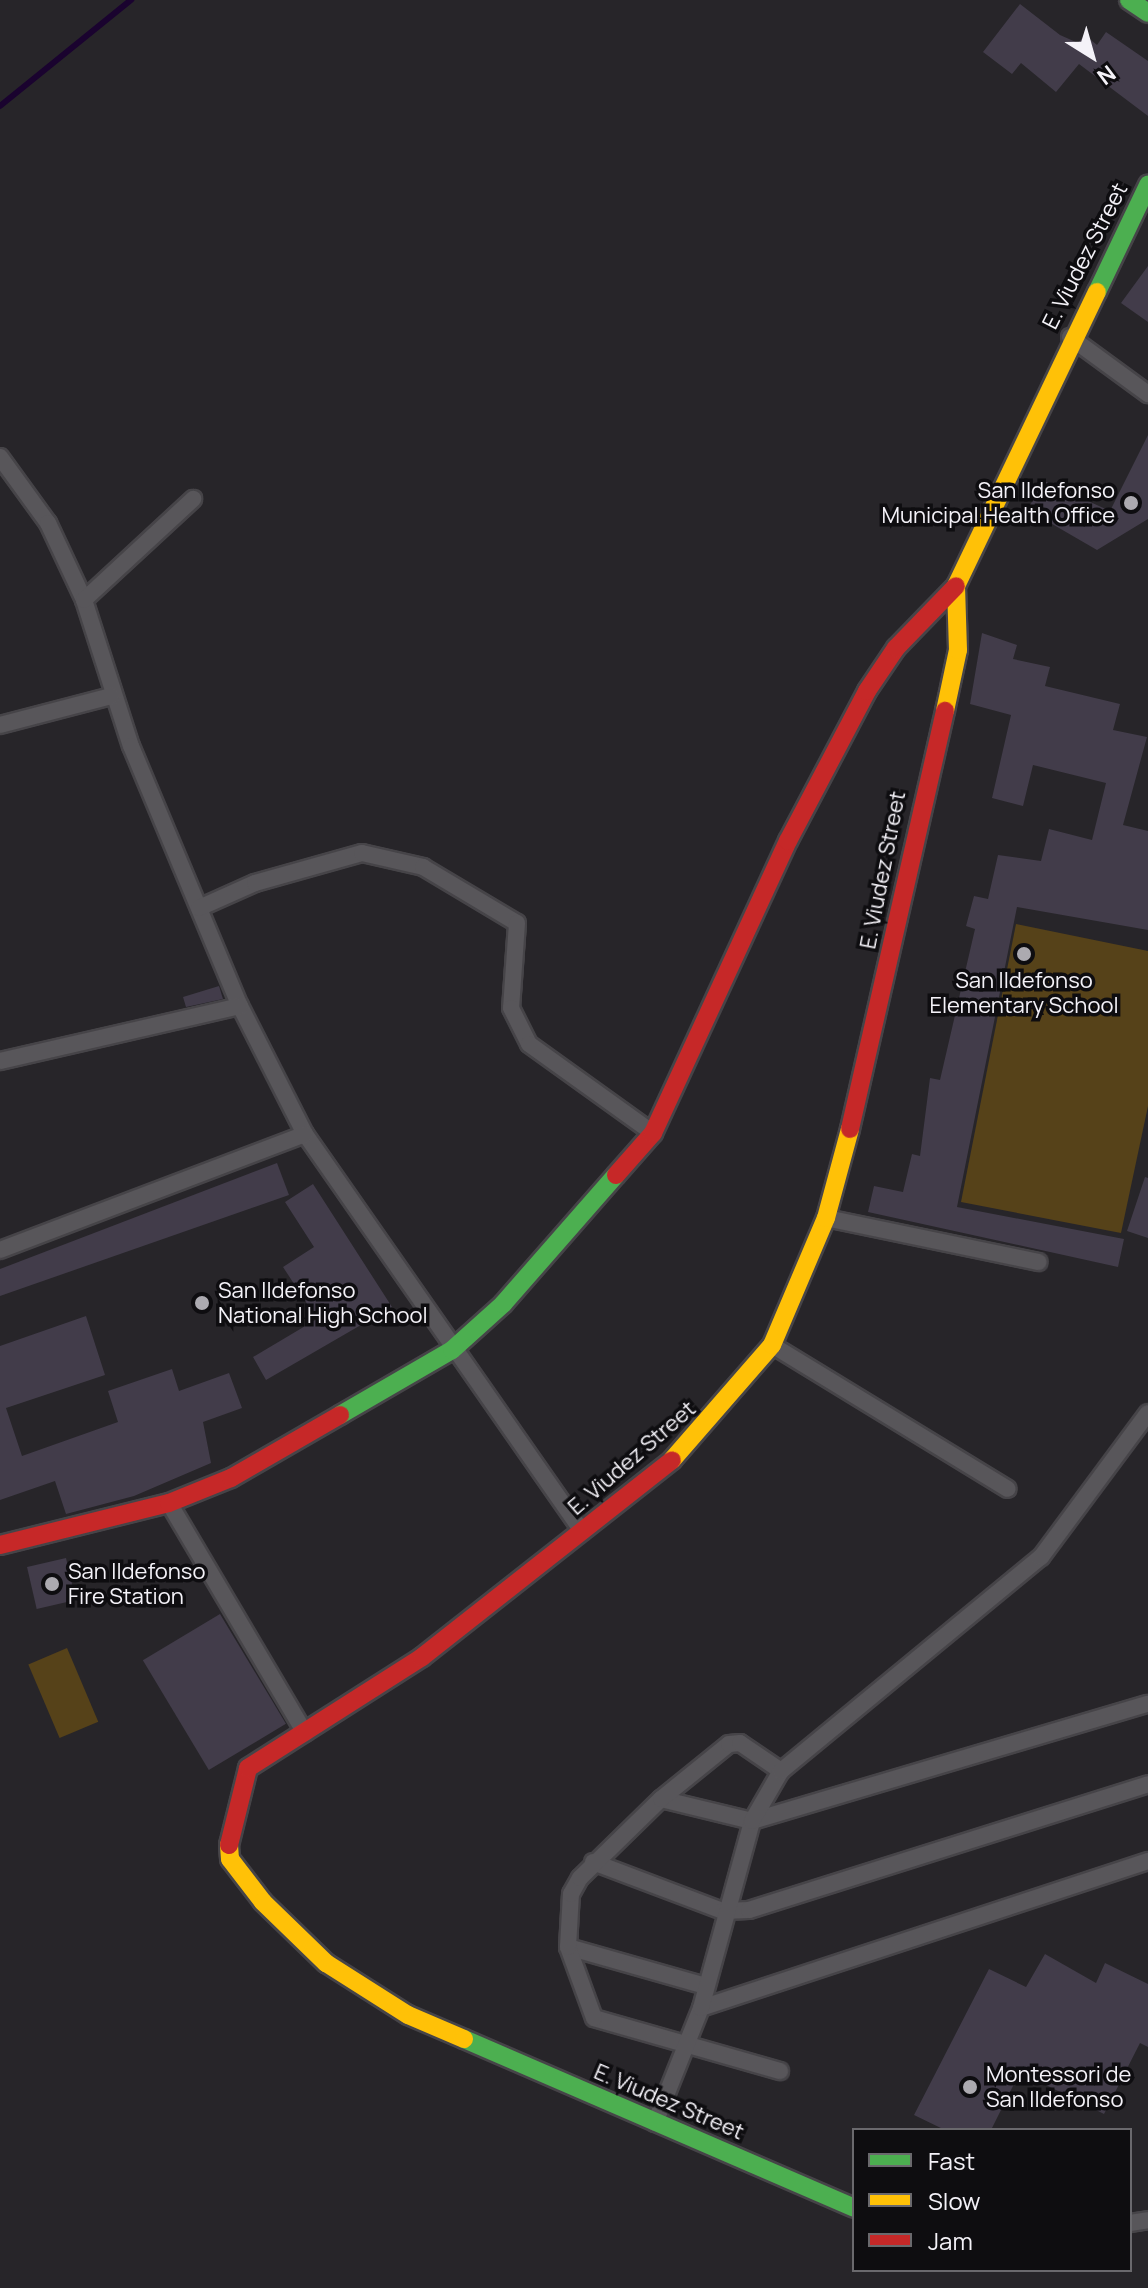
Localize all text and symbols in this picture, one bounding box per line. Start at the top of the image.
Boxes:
north arrow [1052,16,1132,96]
text: N [1091,58,1122,92]
street label: E. Viudez Street [1037,179,1133,333]
place label: San Ildefonso Municipal Health Office [881,477,1115,528]
marker: San Ildefonso Municipal Health Office [1122,494,1140,512]
street label: E. Viudez Street [855,789,911,951]
marker: San Ildefonso Elementary School [1015,945,1033,963]
place label: San Ildefonso Elementary School [929,967,1119,1018]
place label: San Ildefonso National High School [218,1277,428,1328]
marker: San Ildefonso National High School [193,1294,211,1312]
street label: E. Viudez Street [563,1396,701,1520]
place label: San Ildefonso Fire Station [68,1558,205,1610]
marker: San Ildefonso Fire Station [43,1575,61,1593]
street label: E. Viudez Street [590,2059,748,2145]
place label: Montessori de San Ildefonso [986,2061,1131,2112]
marker: Montessori de San Ildefonso [961,2078,979,2096]
legend [852,2128,1132,2272]
text: Fast [928,2144,975,2177]
text: Slow [928,2184,981,2217]
text: Jam [928,2224,973,2257]

